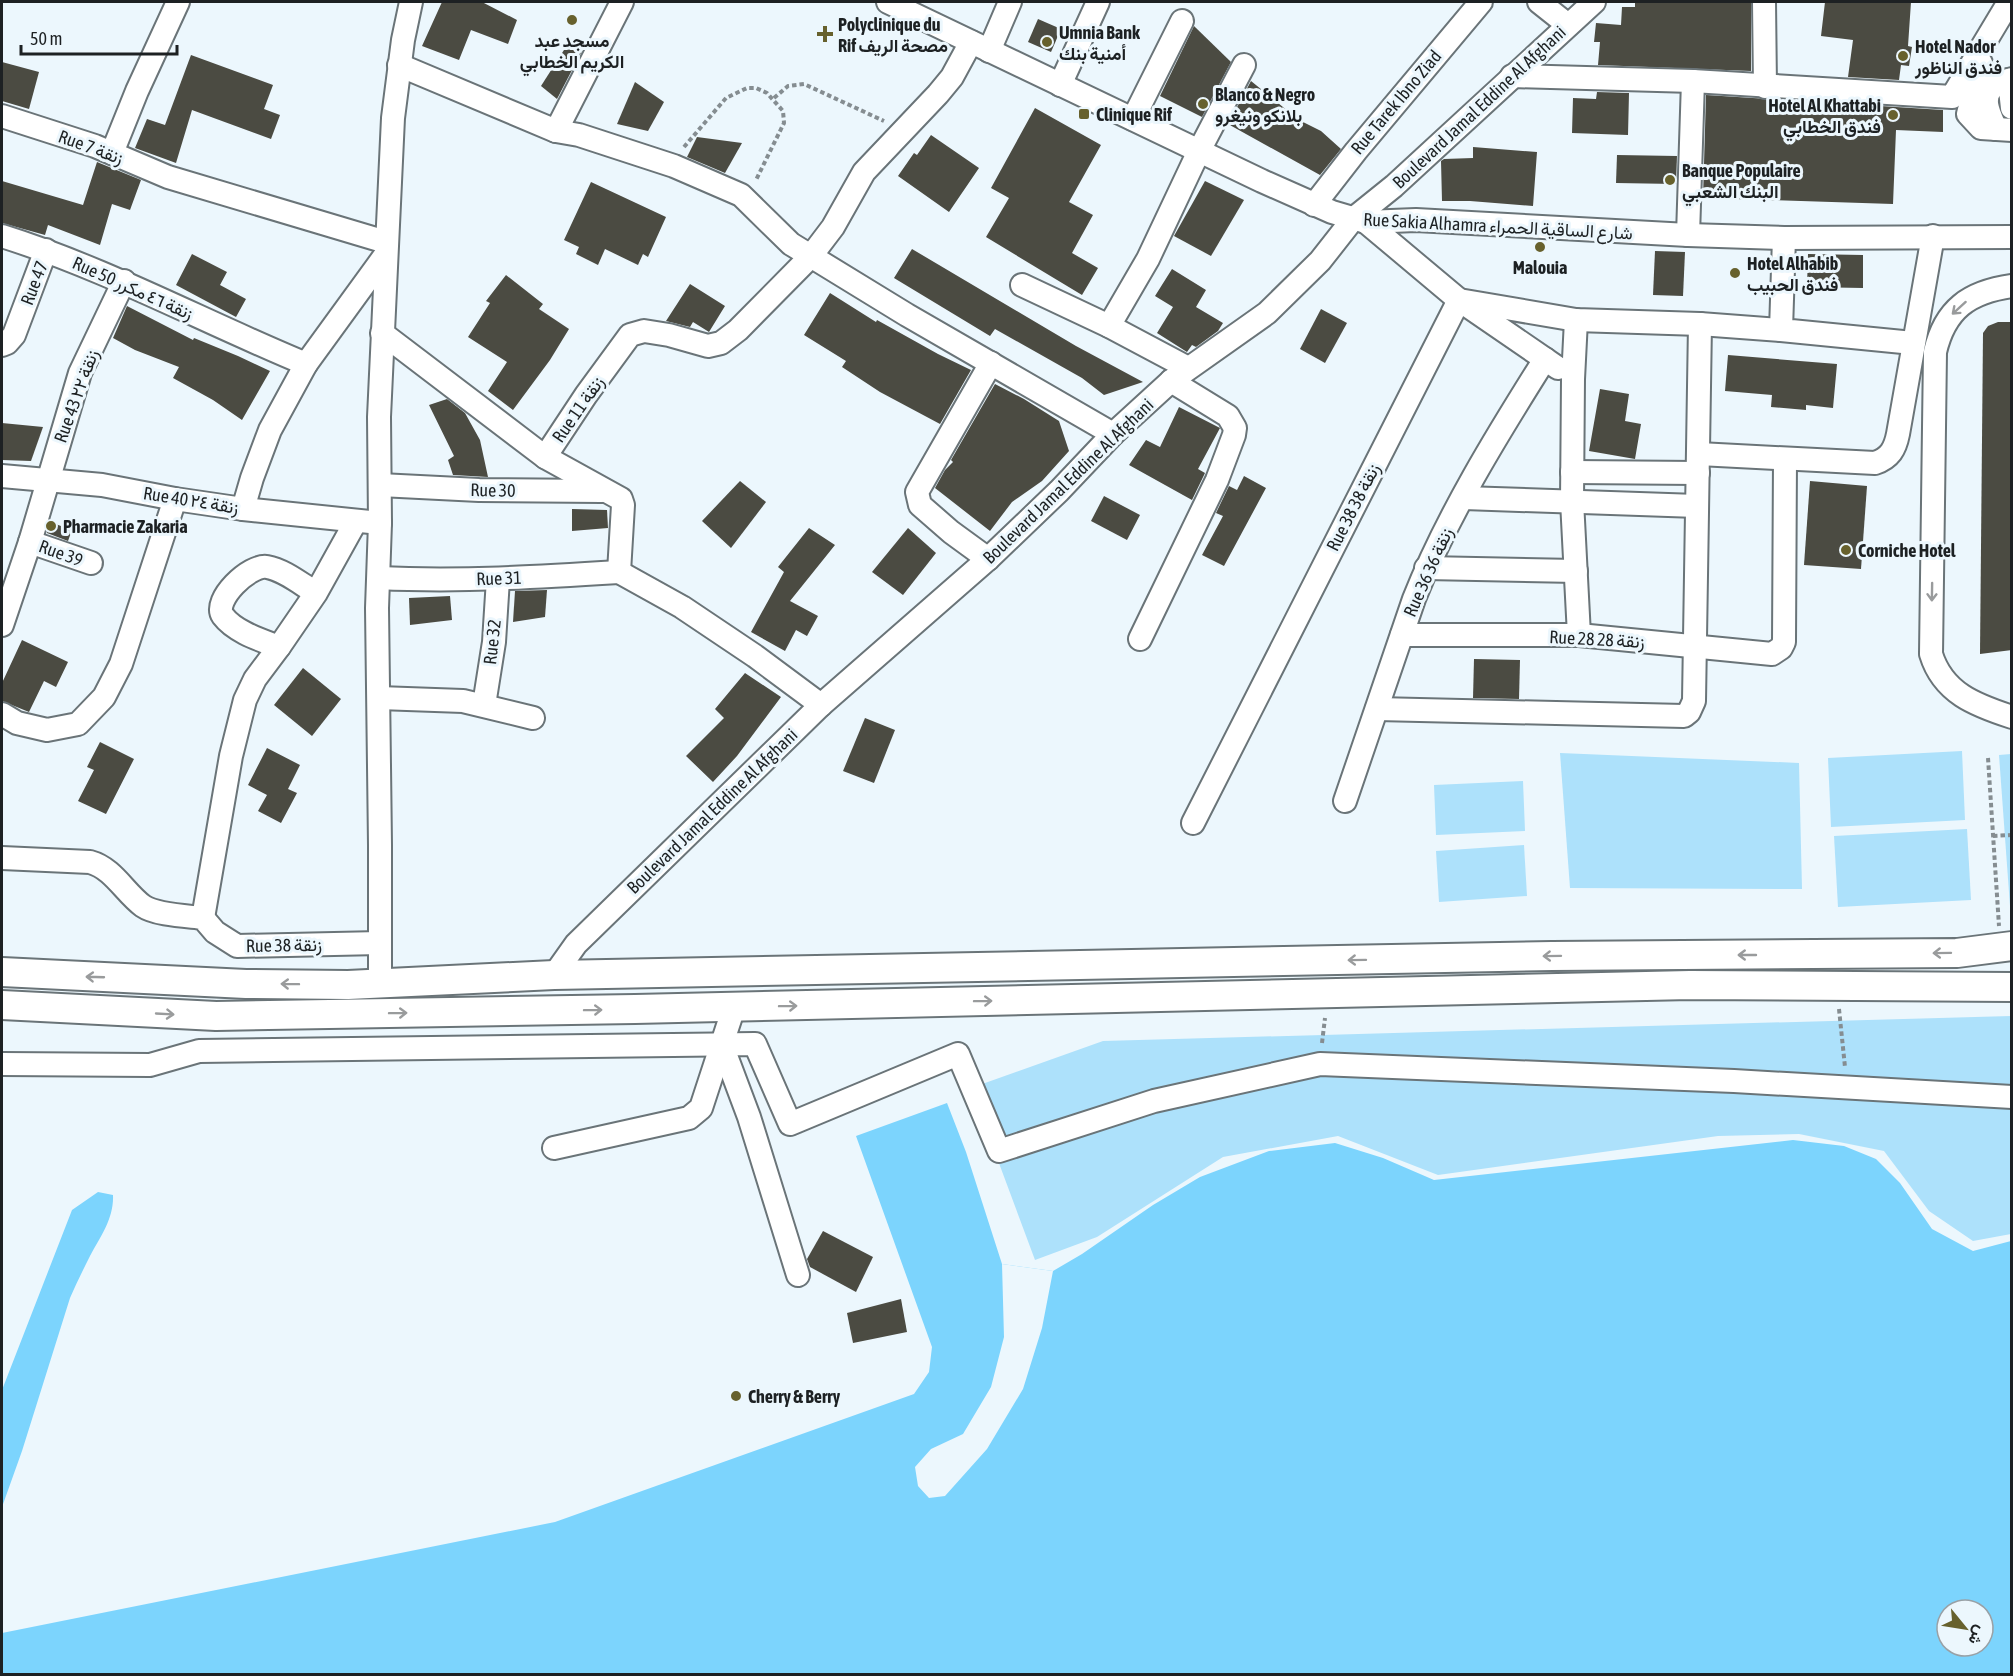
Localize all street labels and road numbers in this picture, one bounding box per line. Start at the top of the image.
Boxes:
street label: Boulevard Jamal Eddine Al Afghani [1388,21,1570,193]
street label: Rue Tarek Ibno Ziad [1346,46,1446,158]
street label: Rue 7 زنقة [55,126,126,169]
street label: Rue Sakia Alhamra شارع الساقية الحمراء [1363,208,1633,246]
street label: Rue 50 زنقة ٤٦ مكرر [69,252,197,325]
street label: Rue 47 [16,258,52,308]
street label: Rue 43 زنقة ٢٢ [49,347,103,446]
street label: Rue 11 زنقة [548,372,609,447]
street label: Boulevard Jamal Eddine Al Afghani [978,394,1158,568]
street label: Rue 38 زنقة 38 [1322,460,1385,555]
street label: Rue 30 [470,479,516,501]
street label: Rue 40 زنقة ٢٤ [142,482,240,519]
street label: Rue 36 زنقة 36 [1399,524,1458,620]
street label: Rue 39 [36,535,86,571]
street label: Rue 31 [476,567,522,589]
street label: Rue 32 [479,618,505,666]
street label: Rue 28 زنقة 28 [1549,626,1645,653]
street label: Boulevard Jamal Eddine Al Afghani [622,724,802,898]
street label: Rue 38 زنقة [246,934,322,957]

